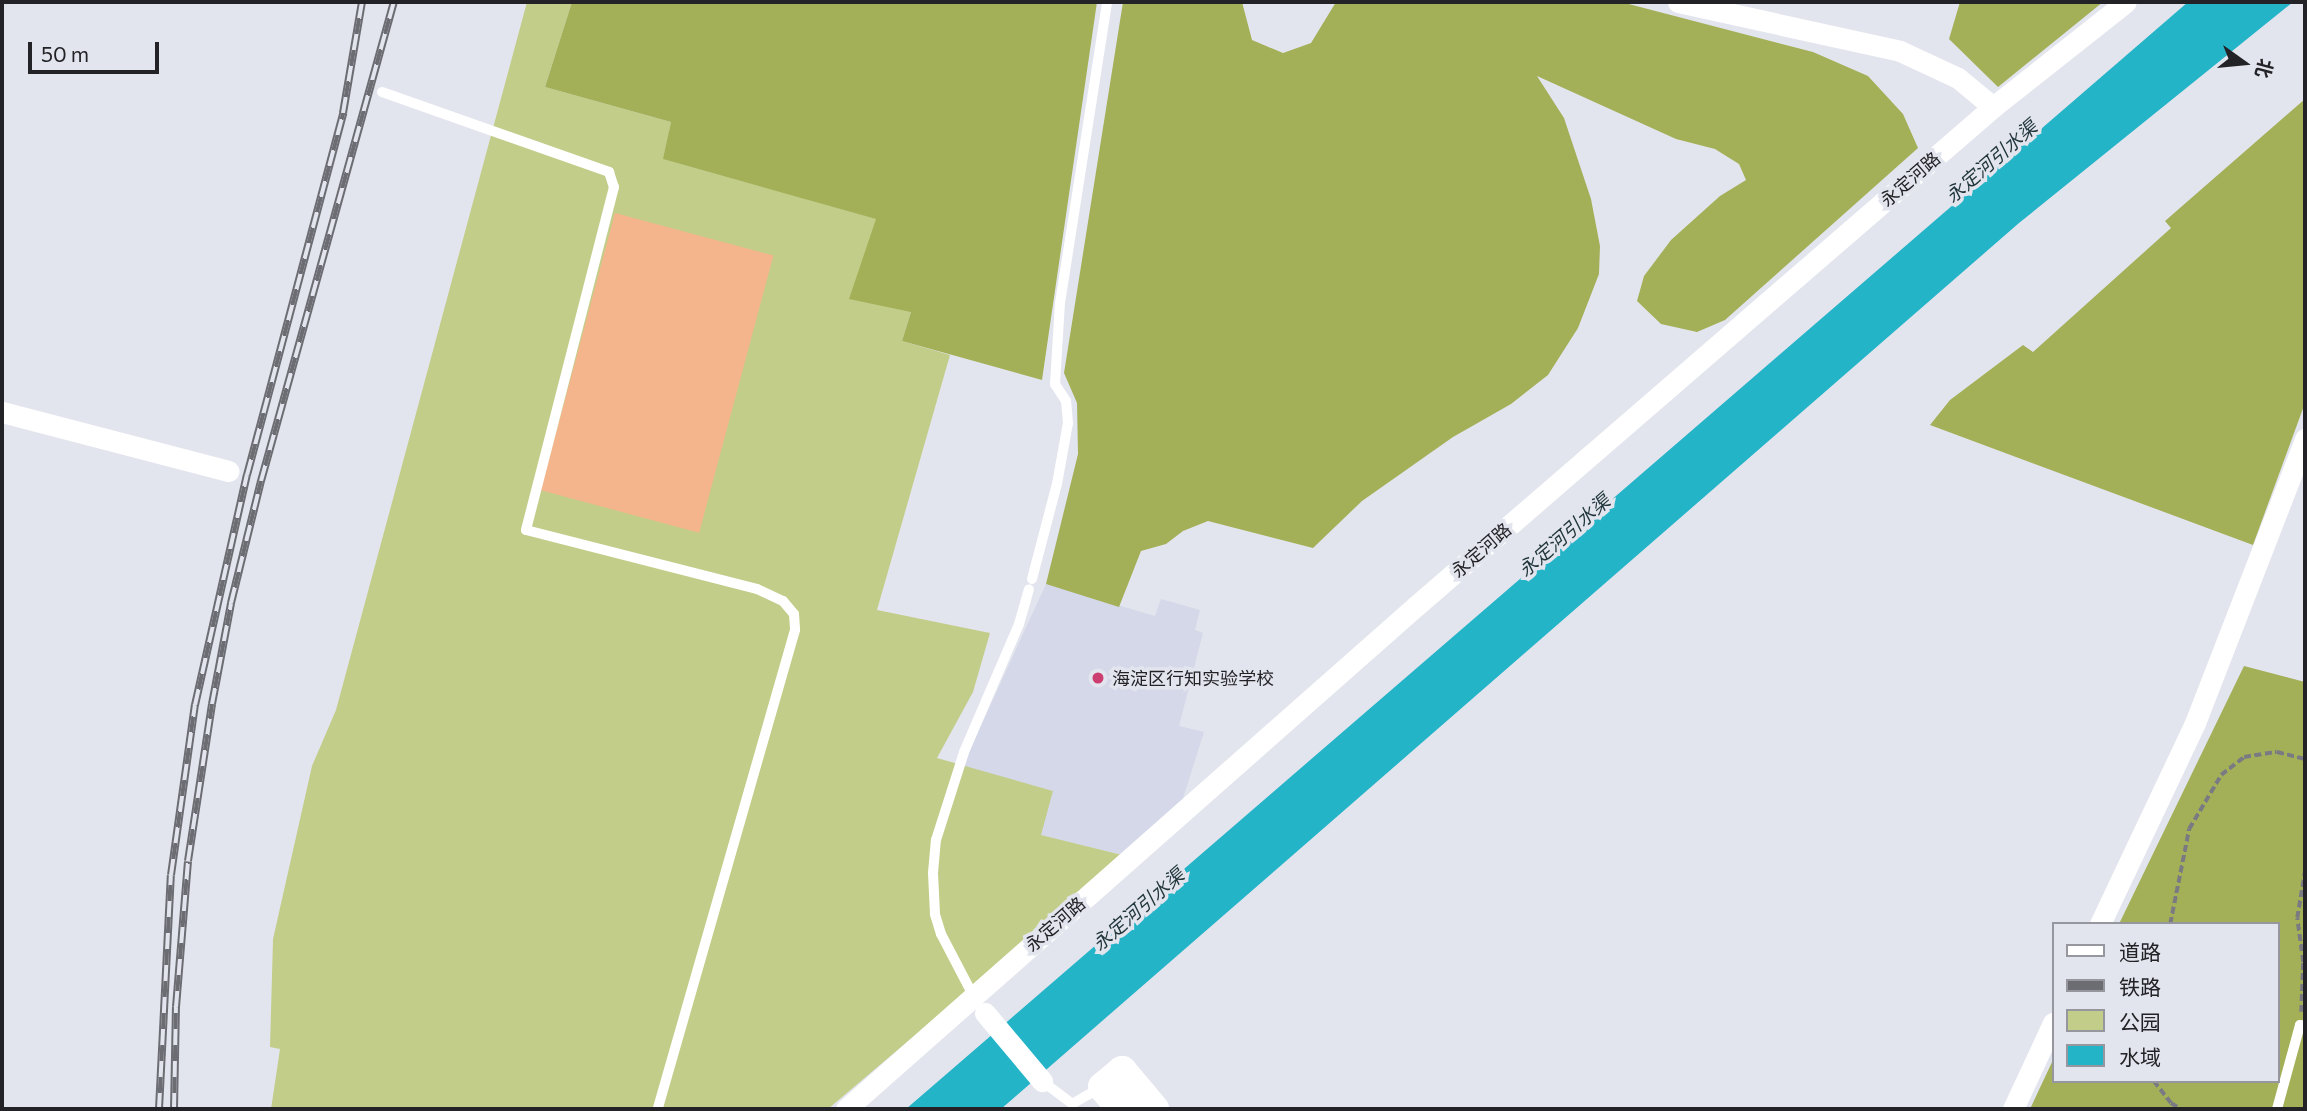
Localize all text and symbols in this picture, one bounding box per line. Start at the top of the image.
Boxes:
scale bar [32,28,163,72]
north arrow [2209,28,2279,98]
text: 50 m [41,41,89,66]
text: 北 [2251,56,2278,81]
water label: 永定河引水渠 [1941,115,2041,207]
street label: 永定河路 [1876,147,1944,211]
water label: 永定河引水渠 [1514,489,1614,581]
street label: 永定河路 [1447,518,1515,582]
place label: 海淀区行知实验学校 [1112,667,1274,689]
marker: 海淀区行知实验学校 [1090,670,1106,686]
water label: 永定河引水渠 [1088,863,1188,955]
street label: 永定河路 [1021,892,1089,956]
legend [2052,922,2279,1083]
text: 道路 [2119,939,2161,964]
text: 铁路 [2119,974,2161,999]
text: 公园 [2119,1009,2161,1034]
text: 水域 [2119,1044,2161,1069]

